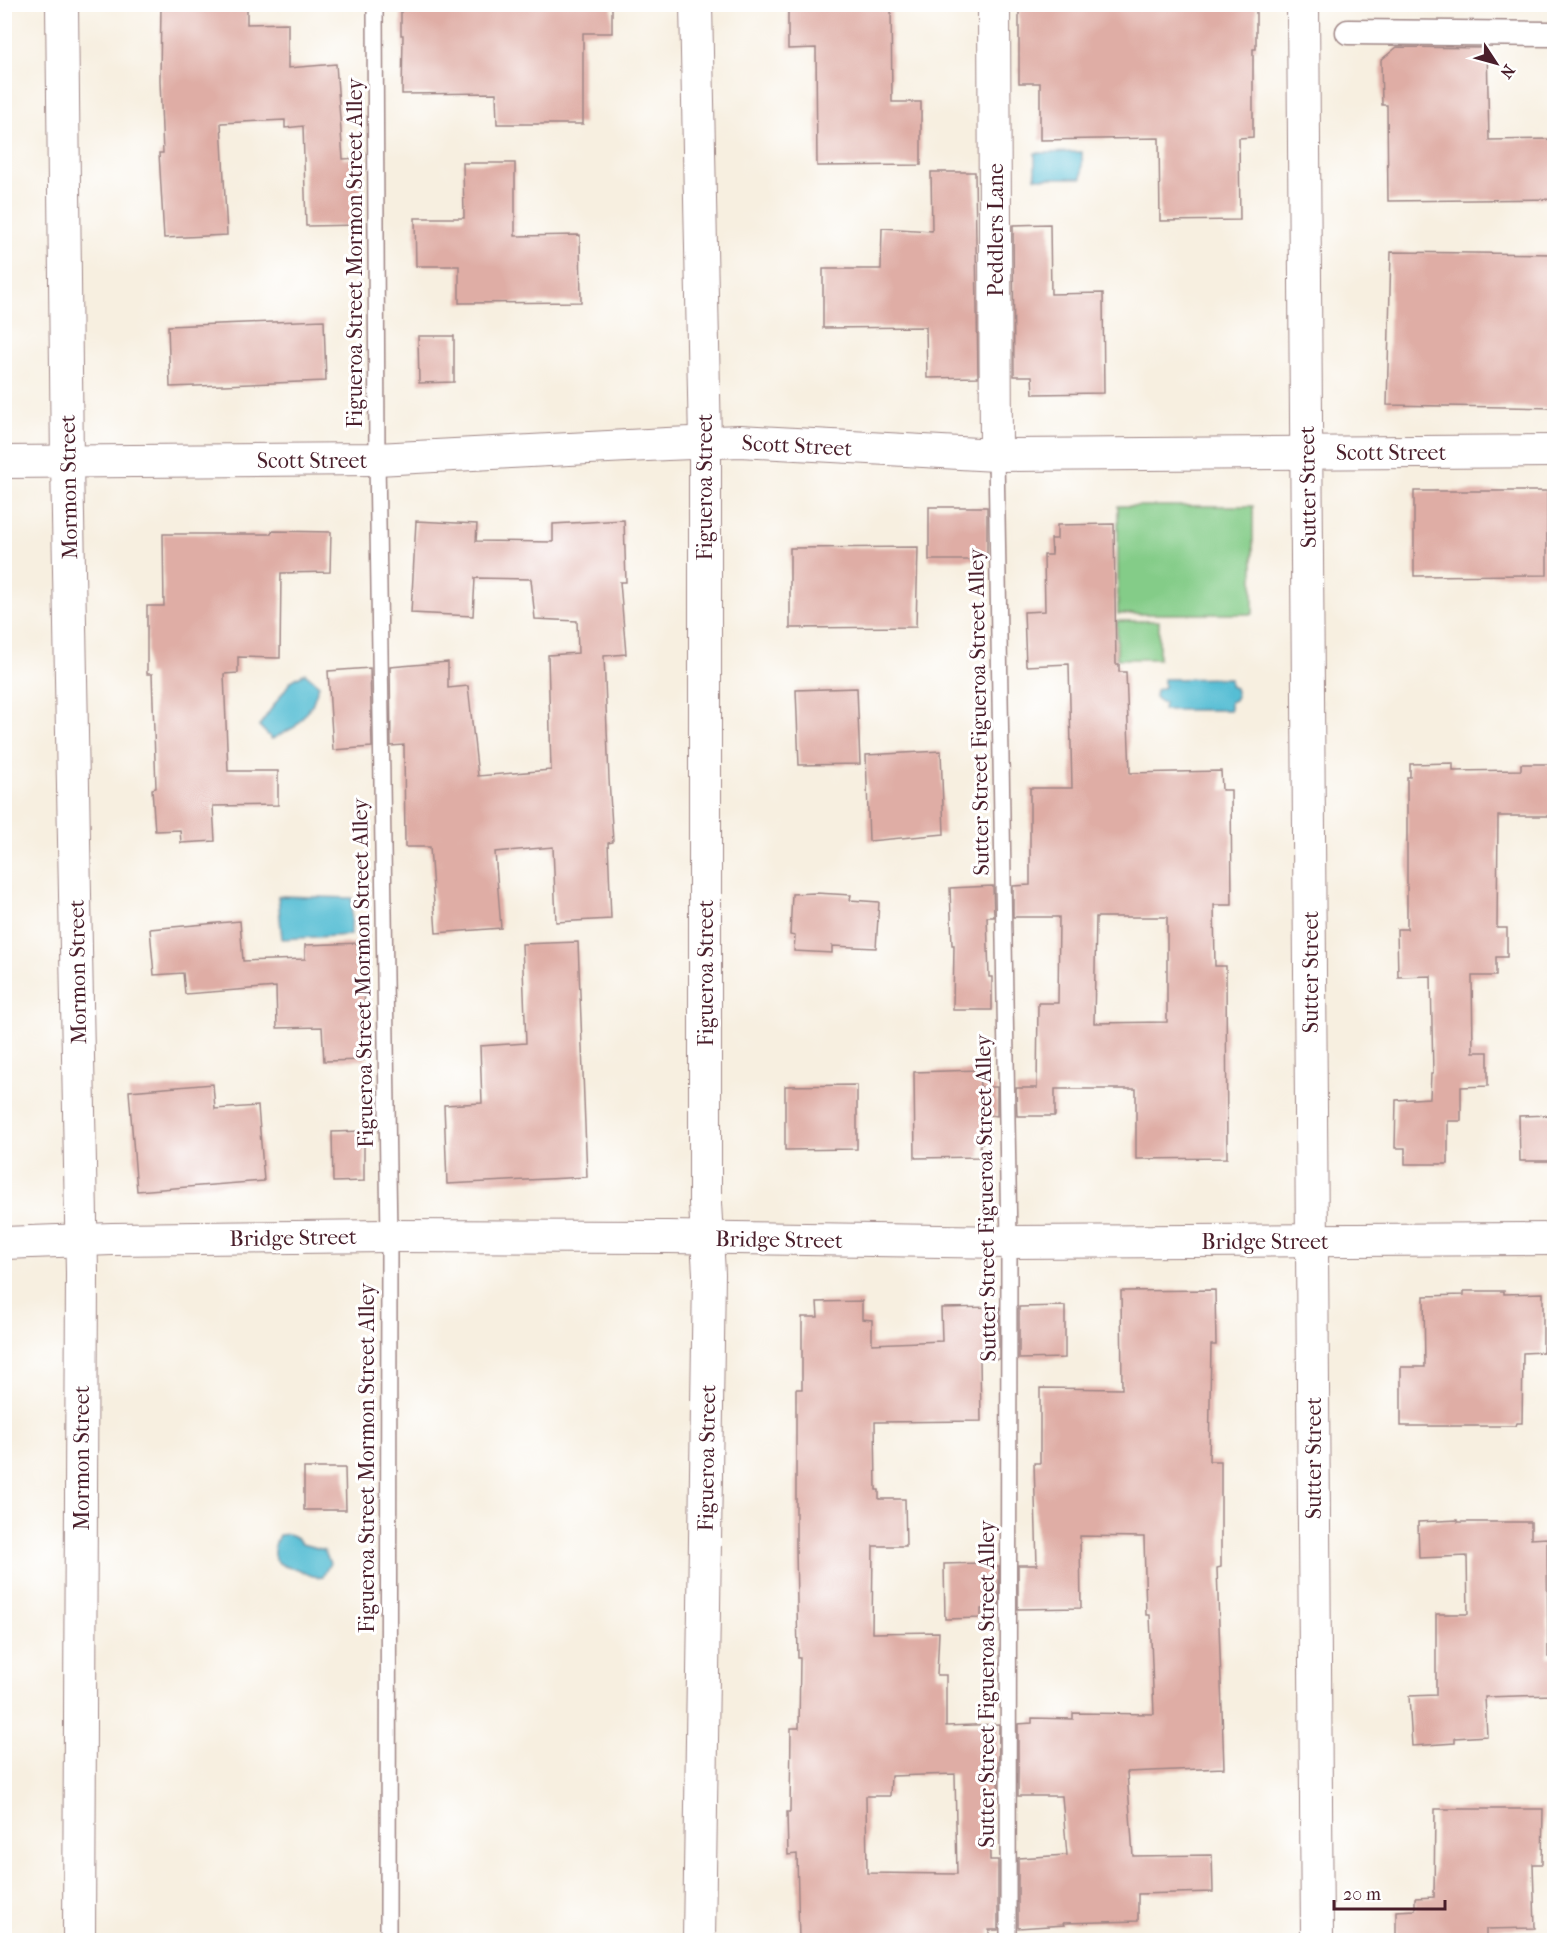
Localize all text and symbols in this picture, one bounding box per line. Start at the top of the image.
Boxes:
north arrow [1466,33,1526,93]
text: N [1496,61,1519,83]
street label: Figueroa Street Mormon Street Alley [342,77,368,428]
street label: Peddlers Lane [983,163,1009,297]
street label: Figueroa Street [692,413,718,560]
street label: Mormon Street [55,414,83,560]
street label: Sutter Street [1294,425,1322,548]
street label: Scott Street [741,430,853,462]
street label: Scott Street [1336,440,1446,466]
street label: Scott Street [257,448,367,474]
street label: Sutter Street Figueroa Street Alley [963,547,995,876]
street label: Figueroa Street Mormon Street Alley [347,797,379,1148]
street label: Mormon Street [64,899,92,1045]
street label: Figueroa Street [693,899,719,1046]
street label: Sutter Street [1298,911,1324,1033]
street label: Sutter Street Figueroa Street Alley [970,1033,1002,1362]
street label: Bridge Street [229,1224,357,1252]
street label: Bridge Street [715,1226,843,1254]
street label: Bridge Street [1201,1229,1329,1255]
street label: Figueroa Street Mormon Street Alley [354,1282,380,1633]
street label: Figueroa Street [693,1384,721,1532]
street label: Mormon Street [69,1385,95,1530]
street label: Sutter Street [1301,1397,1327,1519]
street label: Sutter Street Figueroa Street Alley [974,1519,1000,1848]
scale bar [1334,1873,1445,1911]
text: 20 m [1343,1884,1381,1905]

